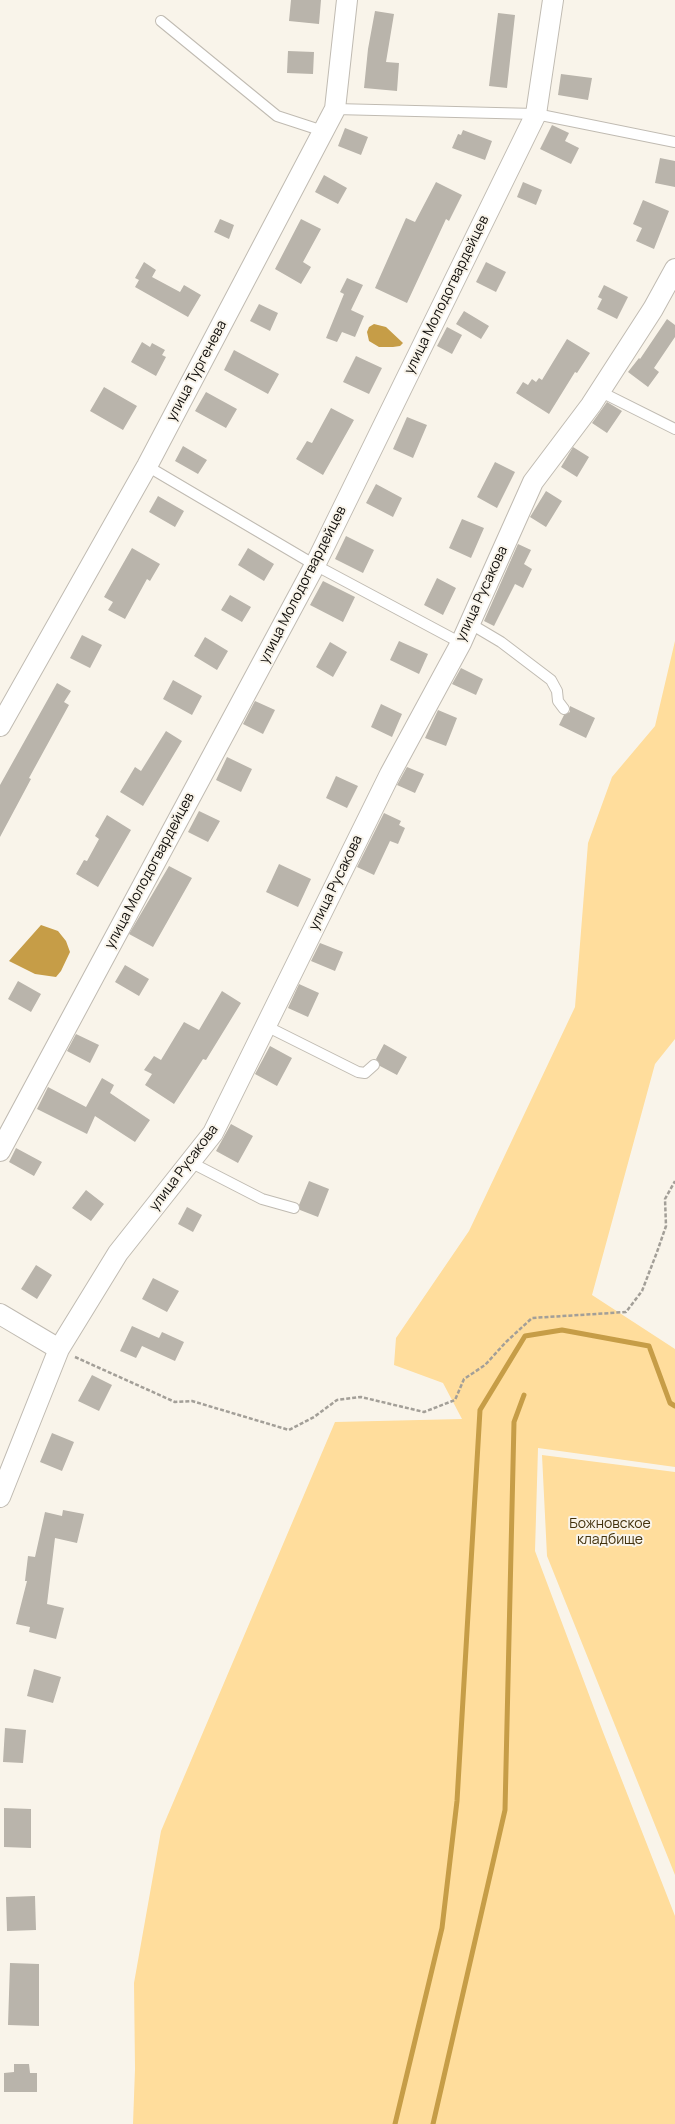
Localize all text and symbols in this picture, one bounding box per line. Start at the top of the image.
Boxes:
street label: улица Молодогвардейцев [401,213,493,377]
street label: улица Тургенева [163,318,231,424]
street label: улица Молодогвардейцев [256,504,350,666]
street label: улица Русакова [452,543,512,645]
street label: улица Молодогвардейцев [102,790,198,952]
street label: улица Русакова [306,833,366,933]
street label: улица Русакова [146,1122,222,1214]
park label: Божновское кладбище [569,1516,651,1548]

